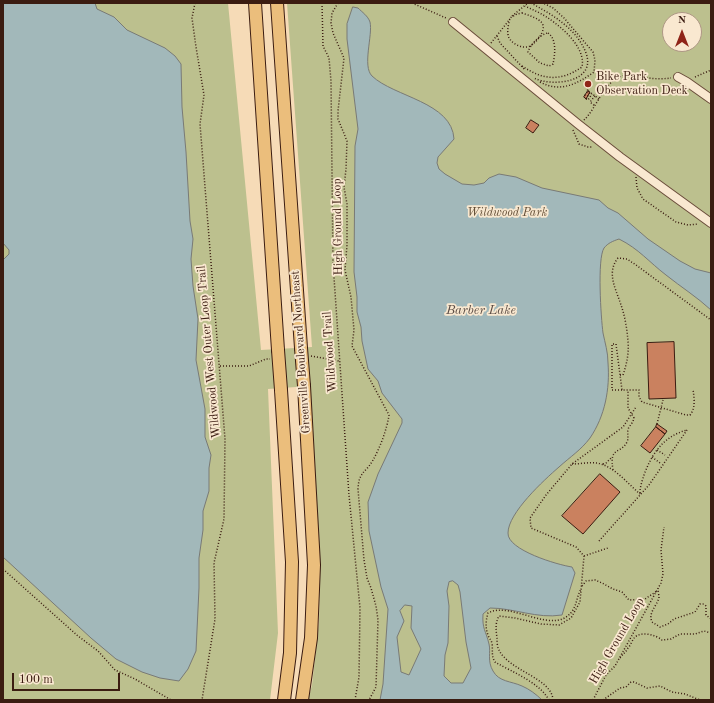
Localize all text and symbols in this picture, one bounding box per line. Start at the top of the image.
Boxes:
north arrow [662,12,702,52]
text: N [678,15,686,26]
place label: Bike Park Observation Deck [596,70,688,98]
marker: Bike Park Observation Deck [583,79,593,89]
street label: High Ground Loop [330,178,346,276]
park label: Wildwood Park [467,206,547,220]
street label: Wildwood West Outer Loop Trail [194,265,224,439]
street label: Greenville Boulevard Northeast [288,270,314,434]
water label: Barber Lake [446,303,516,319]
street label: Wildwood Trail [320,311,340,393]
street label: High Ground Loop [586,595,648,687]
scale bar [14,665,122,691]
text: 100 m [19,674,53,686]

